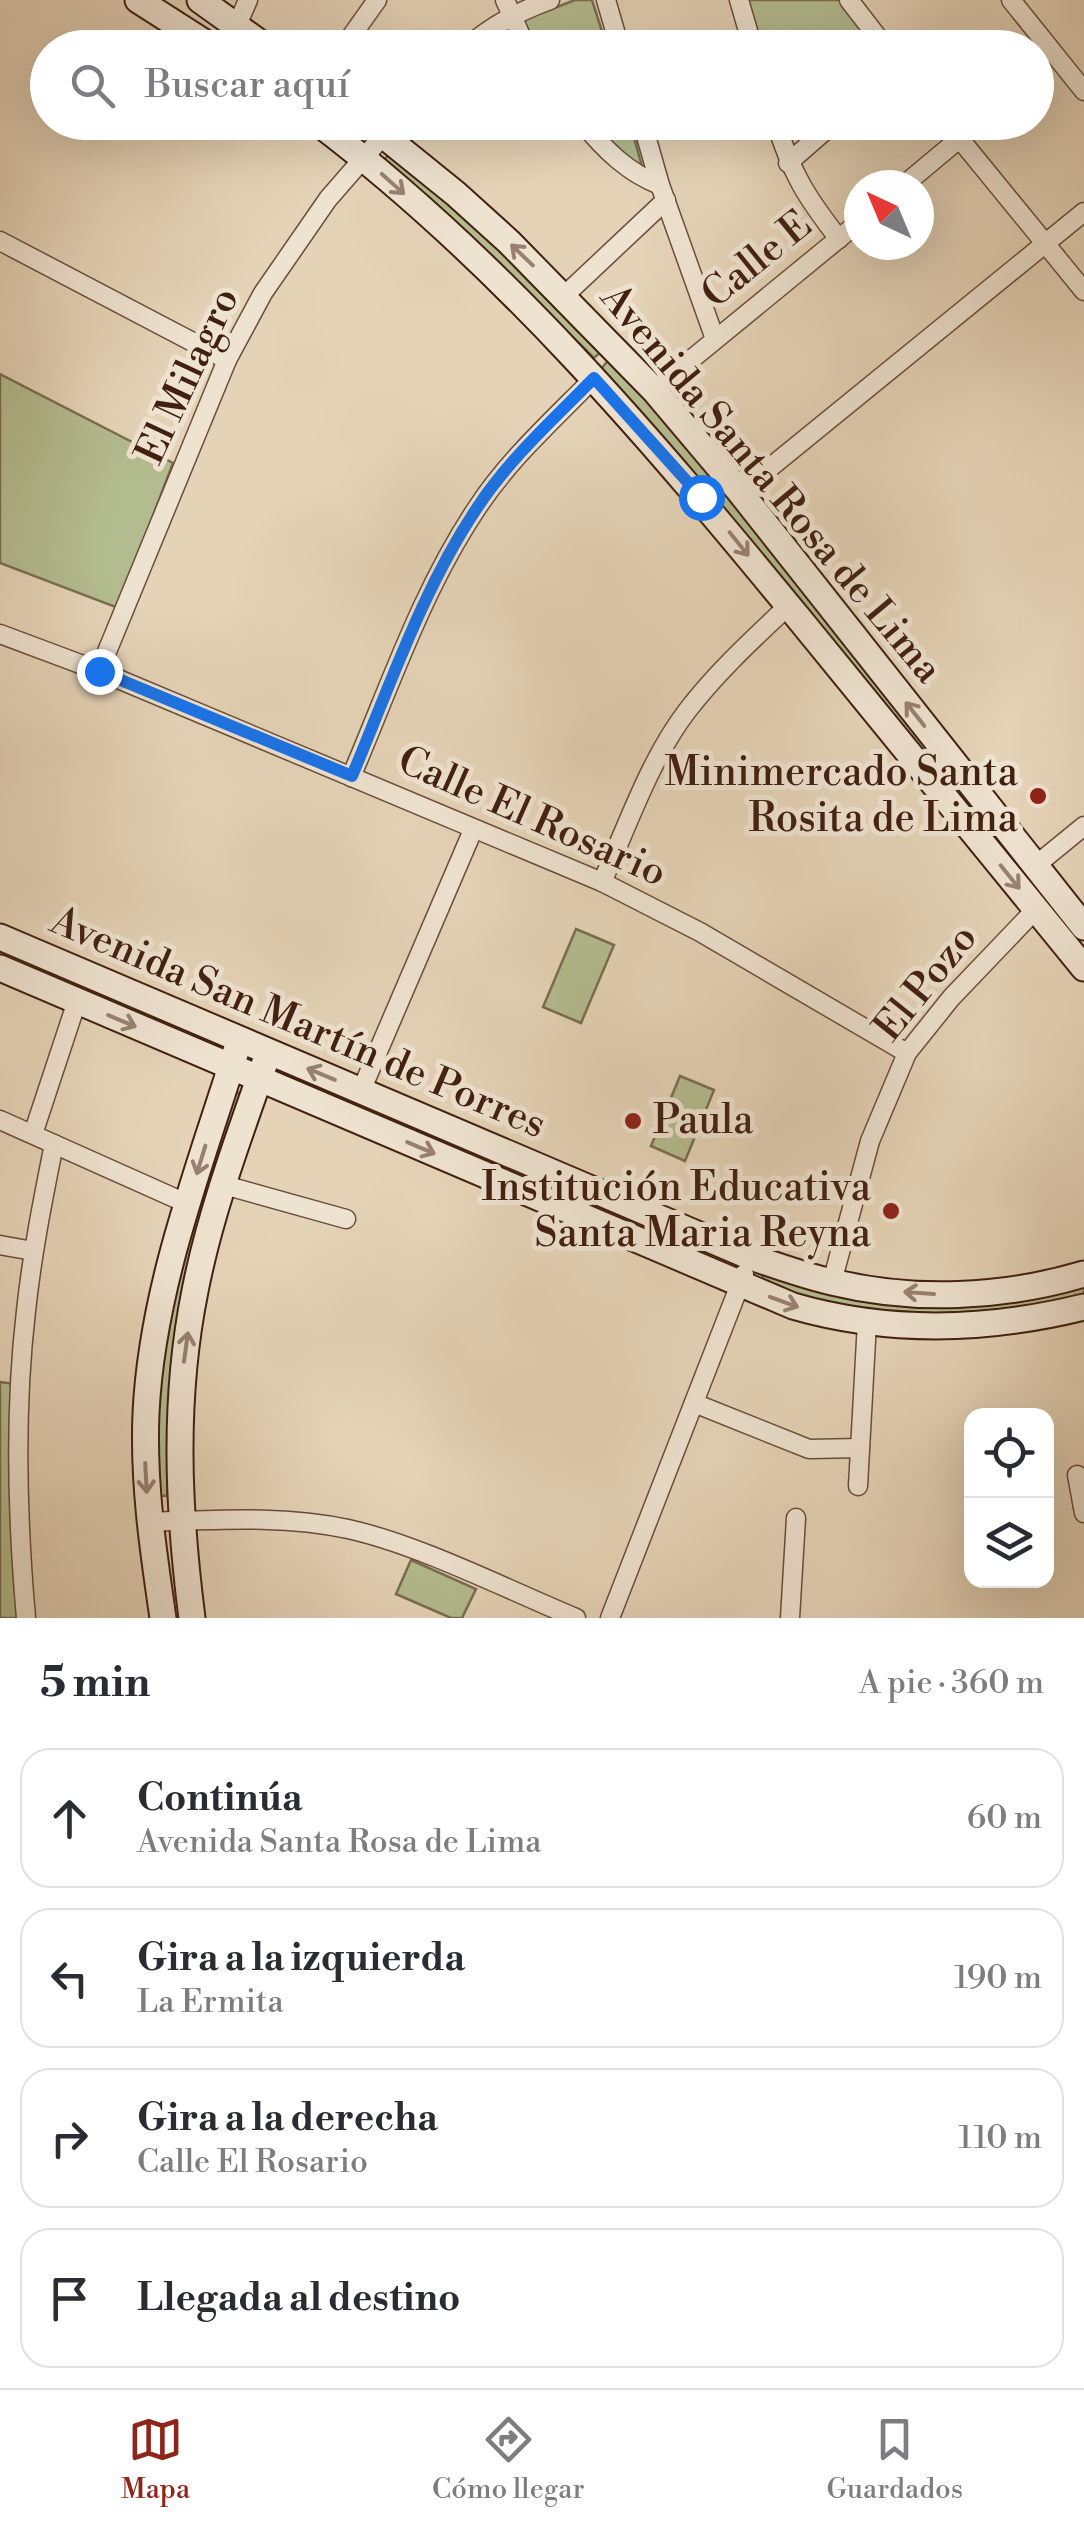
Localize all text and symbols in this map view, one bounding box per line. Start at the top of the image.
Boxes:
search box [30,30,1054,140]
icon: search [65,58,120,113]
text: Buscar aquí [145,62,350,109]
north arrow [844,170,934,260]
one-way arrow [380,172,405,195]
street label: Calle E [692,200,822,320]
one-way arrow [510,243,534,267]
street label: Avenida Santa Rosa de Lima [589,274,953,694]
street label: El Milagro [125,280,252,473]
route start [679,475,725,521]
one-way arrow [728,530,750,556]
route end [77,649,123,695]
one-way arrow [904,701,926,727]
street label: Calle El Rosario [390,735,674,899]
place label: Minimercado Santa Rosita de Lima [664,748,1019,844]
marker: Minimercado Santa Rosita de Lima [1027,785,1049,807]
one-way arrow [999,864,1021,890]
street label: Avenida San Martín de Porres [42,895,553,1150]
street label: El Pozo [864,914,988,1052]
one-way arrow [106,1013,137,1031]
one-way arrow [306,1064,336,1082]
place label: Paula [653,1096,754,1146]
marker: Paula [622,1110,644,1132]
one-way arrow [405,1140,436,1158]
one-way arrow [191,1144,209,1176]
place label: Institución Educativa Santa Maria Reyna [481,1163,872,1260]
marker: Institución Educativa Santa Maria Reyna [880,1200,902,1222]
one-way arrow [903,1284,935,1303]
one-way arrow [768,1294,799,1312]
one-way arrow [178,1331,196,1363]
map controls [964,1408,1054,1588]
button: locate [964,1408,1054,1498]
one-way arrow [137,1462,156,1494]
button: layers [964,1498,1054,1588]
text: 5 min [40,1657,150,1710]
text: A pie · 360 m [859,1663,1044,1703]
text: Continúa [137,1775,303,1822]
icon: ahead [42,1791,97,1846]
text: 60 m [967,1798,1042,1838]
text: Avenida Santa Rosa de Lima [137,1822,541,1862]
text: Gira a la izquierda [137,1935,465,1982]
icon: left [42,1951,97,2006]
text: 190 m [954,1958,1042,1998]
text: La Ermita [137,1982,284,2022]
text: Gira a la derecha [137,2095,438,2142]
icon: right [42,2111,97,2166]
text: 110 m [959,2118,1042,2158]
text: Calle El Rosario [137,2142,368,2182]
icon: arrive [42,2271,97,2326]
text: Llegada al destino [137,2275,460,2322]
tab: Mapa [121,2412,190,2507]
tab: Cómo llegar [432,2412,585,2507]
tab: Guardados [826,2412,963,2507]

